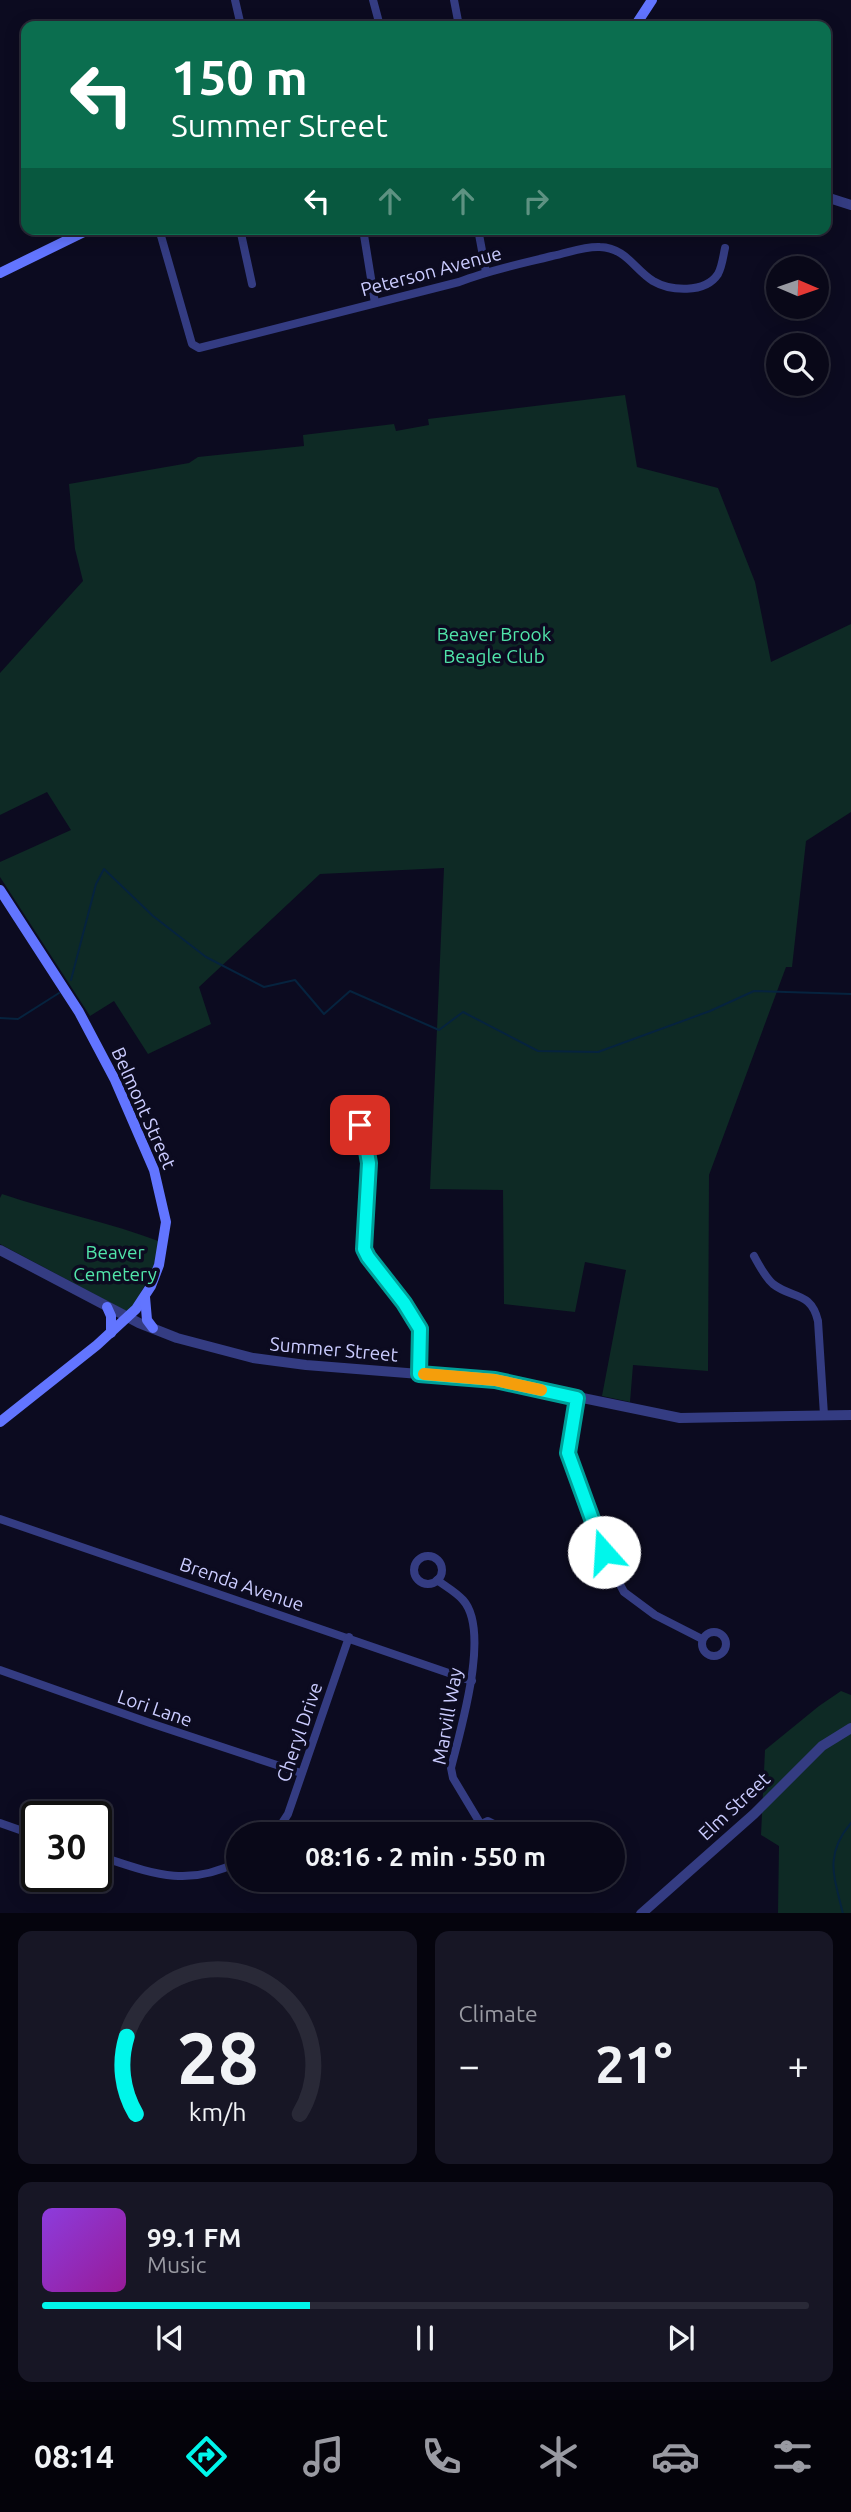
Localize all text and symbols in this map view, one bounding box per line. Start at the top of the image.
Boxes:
icon: left [56,49,147,140]
text: 150 m [171,49,308,104]
text: Summer Street [171,107,388,143]
icon: left [298,182,336,220]
icon: ahead [371,182,409,220]
icon: ahead [444,182,482,220]
icon: right [517,182,555,220]
street label: Peterson Avenue [358,242,504,300]
north arrow [766,256,830,318]
map controls [766,256,829,396]
button: search [766,333,829,396]
park label: Beaver Brook Beagle Club [437,623,552,667]
street label: Belmont Street [107,1044,181,1173]
pin [330,1095,390,1155]
icon: arrive [341,1106,379,1144]
park label: Beaver Cemetery [73,1241,157,1285]
street label: Summer Street [269,1332,400,1366]
position arrow [567,1515,641,1589]
street label: Brenda Avenue [177,1552,307,1616]
street label: Marvill Way [428,1666,466,1766]
street label: Cheryl Drive [272,1679,326,1785]
street label: Lori Lane [115,1685,195,1731]
street label: Elm Street [694,1767,775,1845]
speed limit sign: 30 [21,1801,112,1892]
text: 08:16 · 2 min · 550 m [305,1842,546,1871]
text: Climate [459,2001,538,2026]
text: 28 [176,2016,258,2098]
text: 21° [595,2035,672,2093]
text: − [459,2044,480,2086]
text: + [788,2044,809,2086]
text: km/h [188,2097,246,2125]
text: 99.1 FM [147,2223,241,2252]
text: Music [147,2252,206,2277]
icon: previous [151,2319,189,2357]
icon: pause [406,2319,444,2357]
icon: next [662,2319,700,2357]
icon: directions [182,2432,231,2481]
icon: music [299,2432,348,2481]
icon: phone [417,2432,466,2481]
icon: climate [534,2432,583,2481]
icon: car [651,2432,700,2481]
icon: filters [768,2432,817,2481]
text: 08:14 [34,2438,114,2474]

